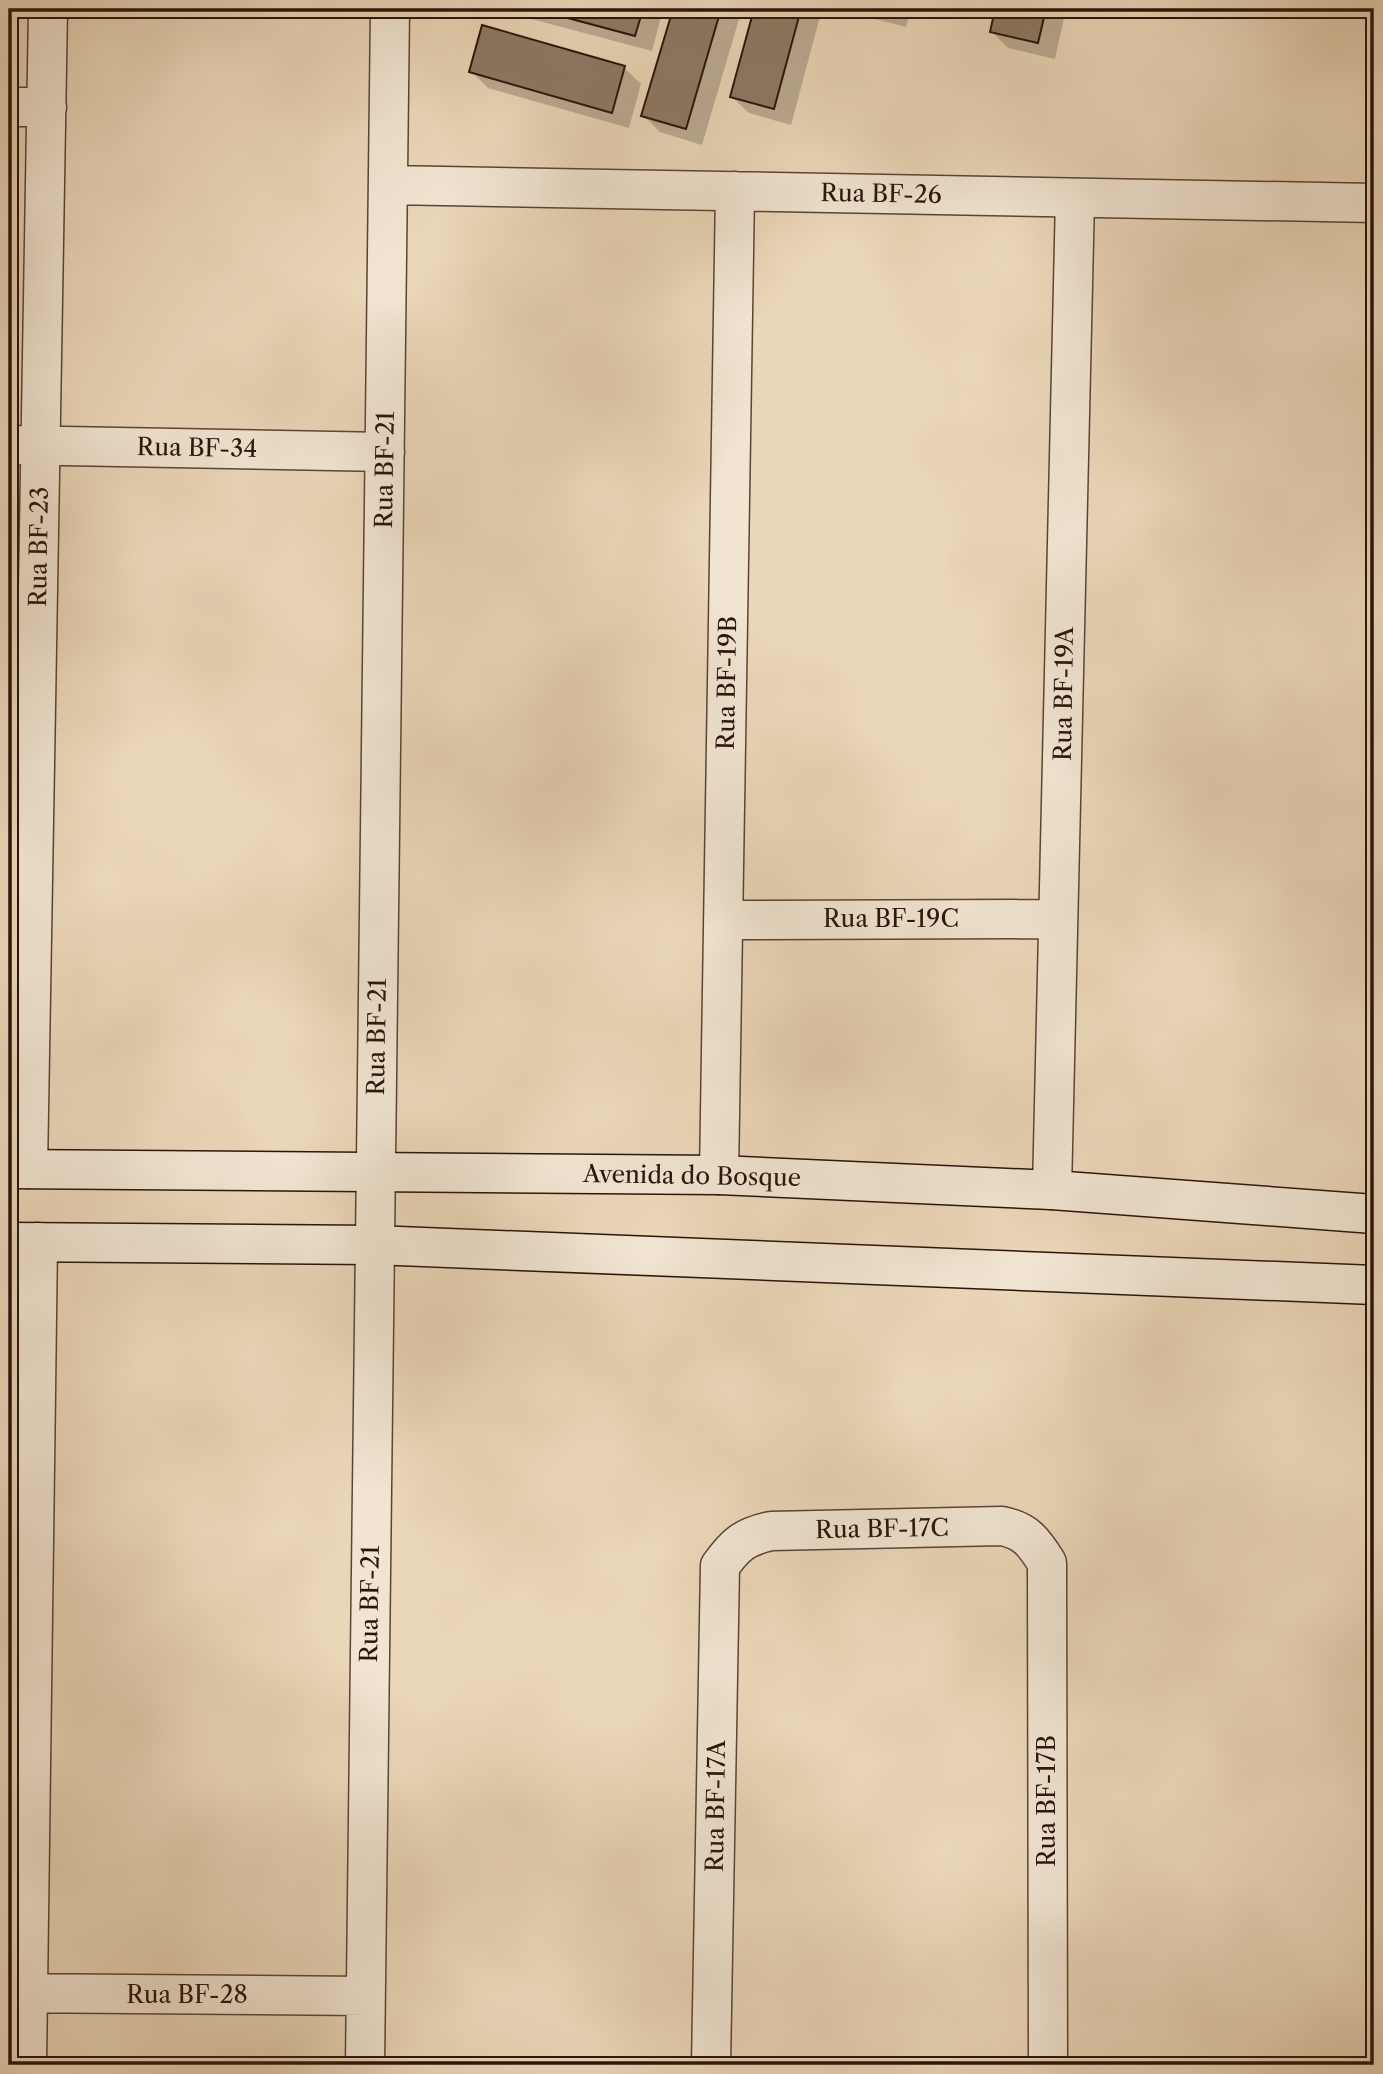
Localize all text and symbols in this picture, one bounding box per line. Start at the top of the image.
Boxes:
street label: Rua BF-26 [820,178,942,209]
street label: Rua BF-21 [369,411,400,529]
street label: Rua BF-34 [136,432,258,463]
street label: Rua BF-23 [23,487,54,607]
street label: Rua BF-19B [711,616,742,750]
street label: Rua BF-19A [1048,625,1079,761]
street label: Rua BF-19C [823,904,959,933]
street label: Rua BF-21 [361,978,392,1096]
street label: Avenida do Bosque [582,1159,801,1192]
street label: Rua BF-17C [815,1513,949,1544]
street label: Rua BF-21 [354,1545,385,1663]
street label: Rua BF-17B [1032,1735,1061,1867]
street label: Rua BF-17A [700,1738,731,1872]
street label: Rua BF-28 [126,1980,248,2009]

